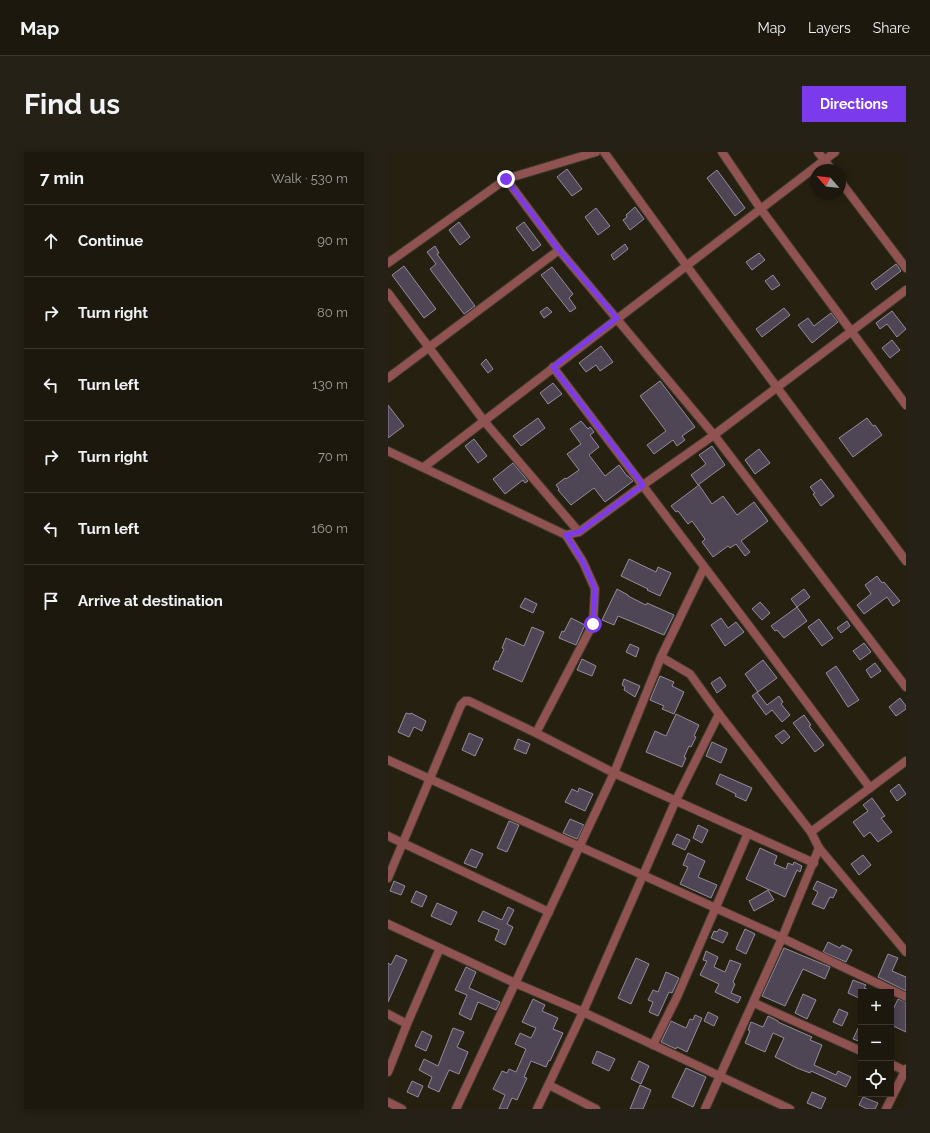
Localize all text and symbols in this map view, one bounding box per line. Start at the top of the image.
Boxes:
text: Map [20,17,59,39]
text: Map [758,20,786,36]
text: Layers [808,20,851,36]
text: Share [873,20,910,36]
button: Directions [802,86,906,122]
text: Find us [24,88,120,121]
north arrow [810,164,846,200]
text: 7 min [40,168,84,188]
route end [497,170,515,188]
text: Walk · 530 m [271,171,348,186]
icon: ahead [40,230,62,252]
text: Continue [78,232,143,250]
text: 90 m [317,233,348,248]
icon: right [40,302,62,324]
text: Turn right [78,304,148,322]
text: 80 m [317,305,348,320]
icon: left [40,374,62,396]
text: Turn left [78,376,139,394]
text: 130 m [312,377,348,392]
icon: right [40,446,62,468]
text: Turn right [78,448,148,466]
text: 70 m [318,449,348,464]
icon: left [40,518,62,540]
text: Turn left [78,520,139,538]
text: 160 m [311,521,348,536]
icon: arrive [40,590,62,612]
text: Arrive at destination [78,592,223,610]
route start [584,615,602,633]
map controls [858,989,894,1097]
button: + [858,989,894,1025]
button: − [858,1025,894,1061]
button: locate [858,1061,894,1097]

